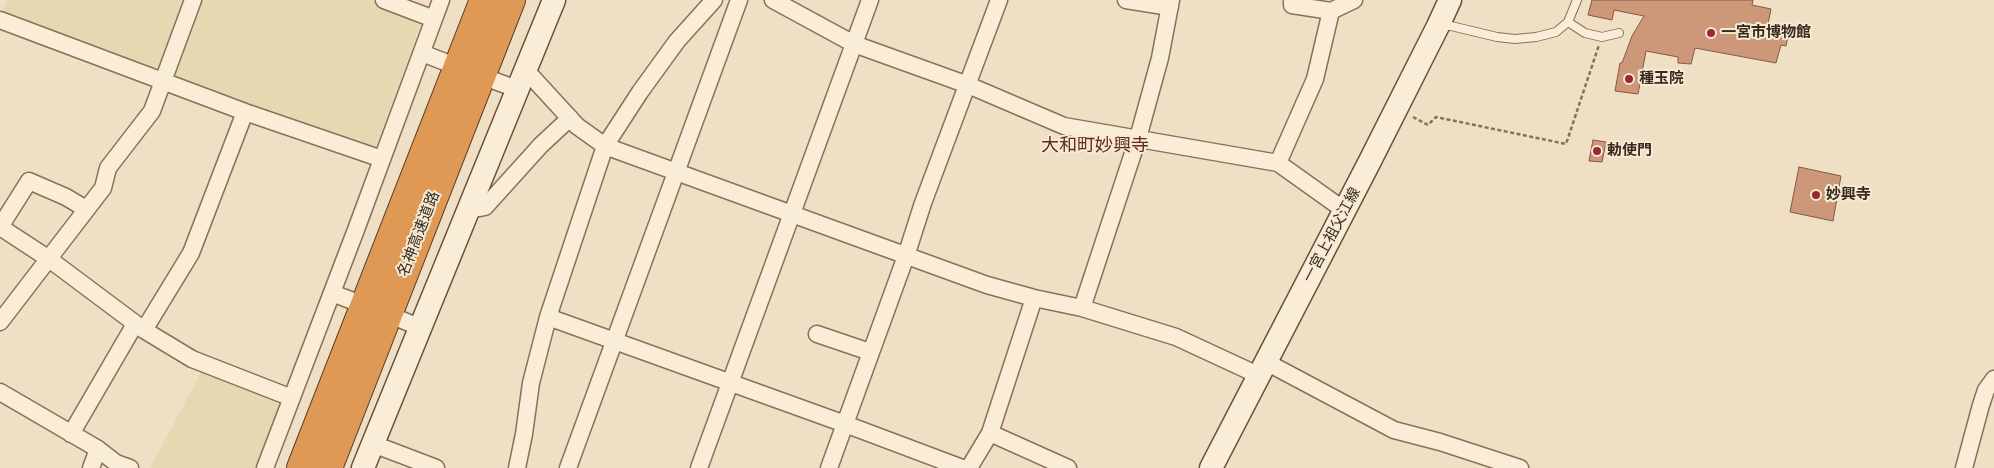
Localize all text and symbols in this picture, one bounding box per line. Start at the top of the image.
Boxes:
place label: 一宮市博物館 [1721,24,1811,42]
marker: 一宮市博物館 [1705,27,1717,39]
place label: 種玉院 [1639,70,1684,88]
marker: 種玉院 [1623,73,1635,85]
district label: 大和町妙興寺 [1041,135,1149,157]
place label: 勅使門 [1607,142,1652,160]
marker: 勅使門 [1591,145,1603,157]
street label: 一宮上祖父江線 [1299,184,1365,286]
place label: 妙興寺 [1826,186,1871,204]
street label: 名神高速道路 [394,189,444,279]
marker: 妙興寺 [1810,189,1822,201]

